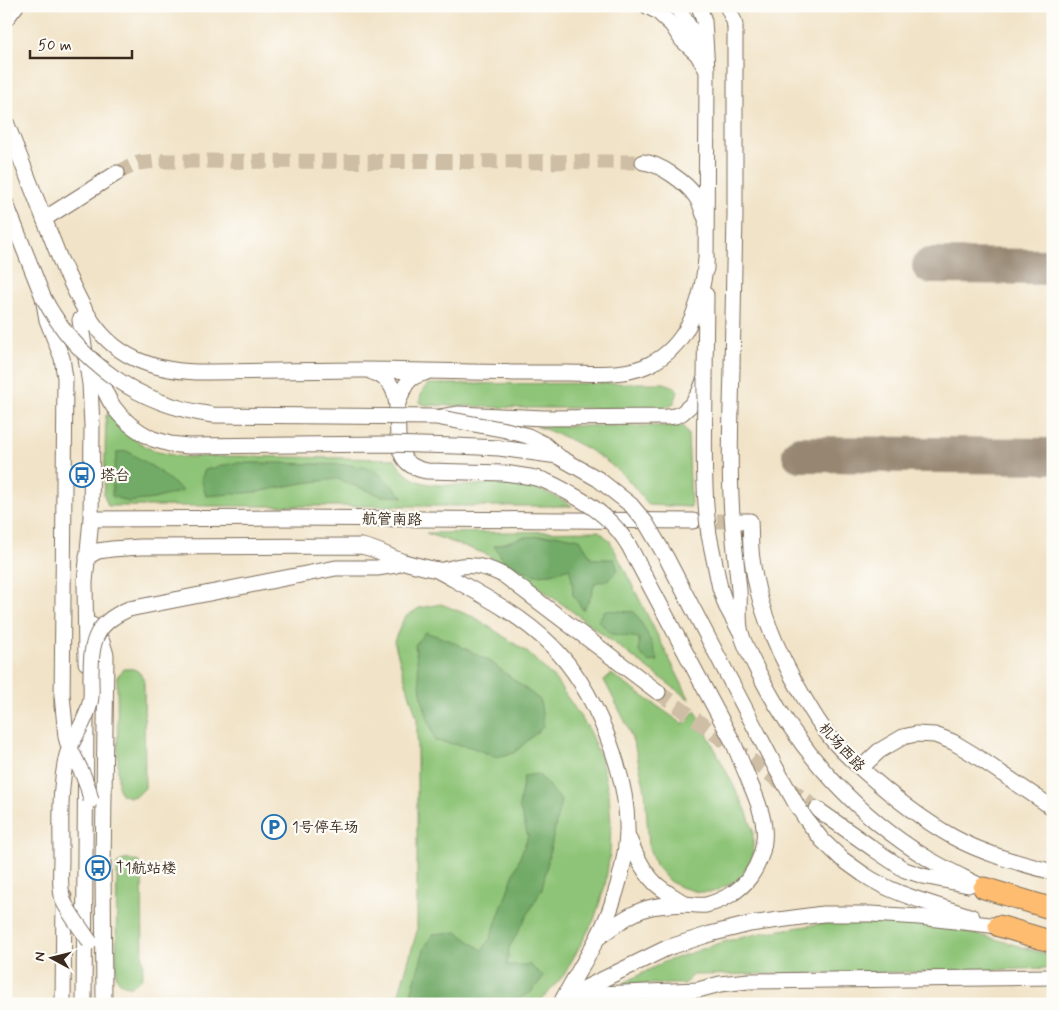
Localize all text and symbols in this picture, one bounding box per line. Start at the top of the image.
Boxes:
scale bar [30,28,132,60]
text: 50 m [38,36,72,56]
bus stop icon: 塔台 [69,462,95,488]
place label: 塔台 [100,466,130,486]
street label: 航管南路 [362,509,422,531]
street label: 机场西路 [813,719,869,776]
parking icon: 1号停车场 [261,814,287,840]
place label: 1号停车场 [292,818,359,838]
bus stop icon: T1航站楼 [85,855,111,881]
place label: T1航站楼 [116,859,176,879]
north arrow [28,932,78,982]
text: N [31,951,50,962]

